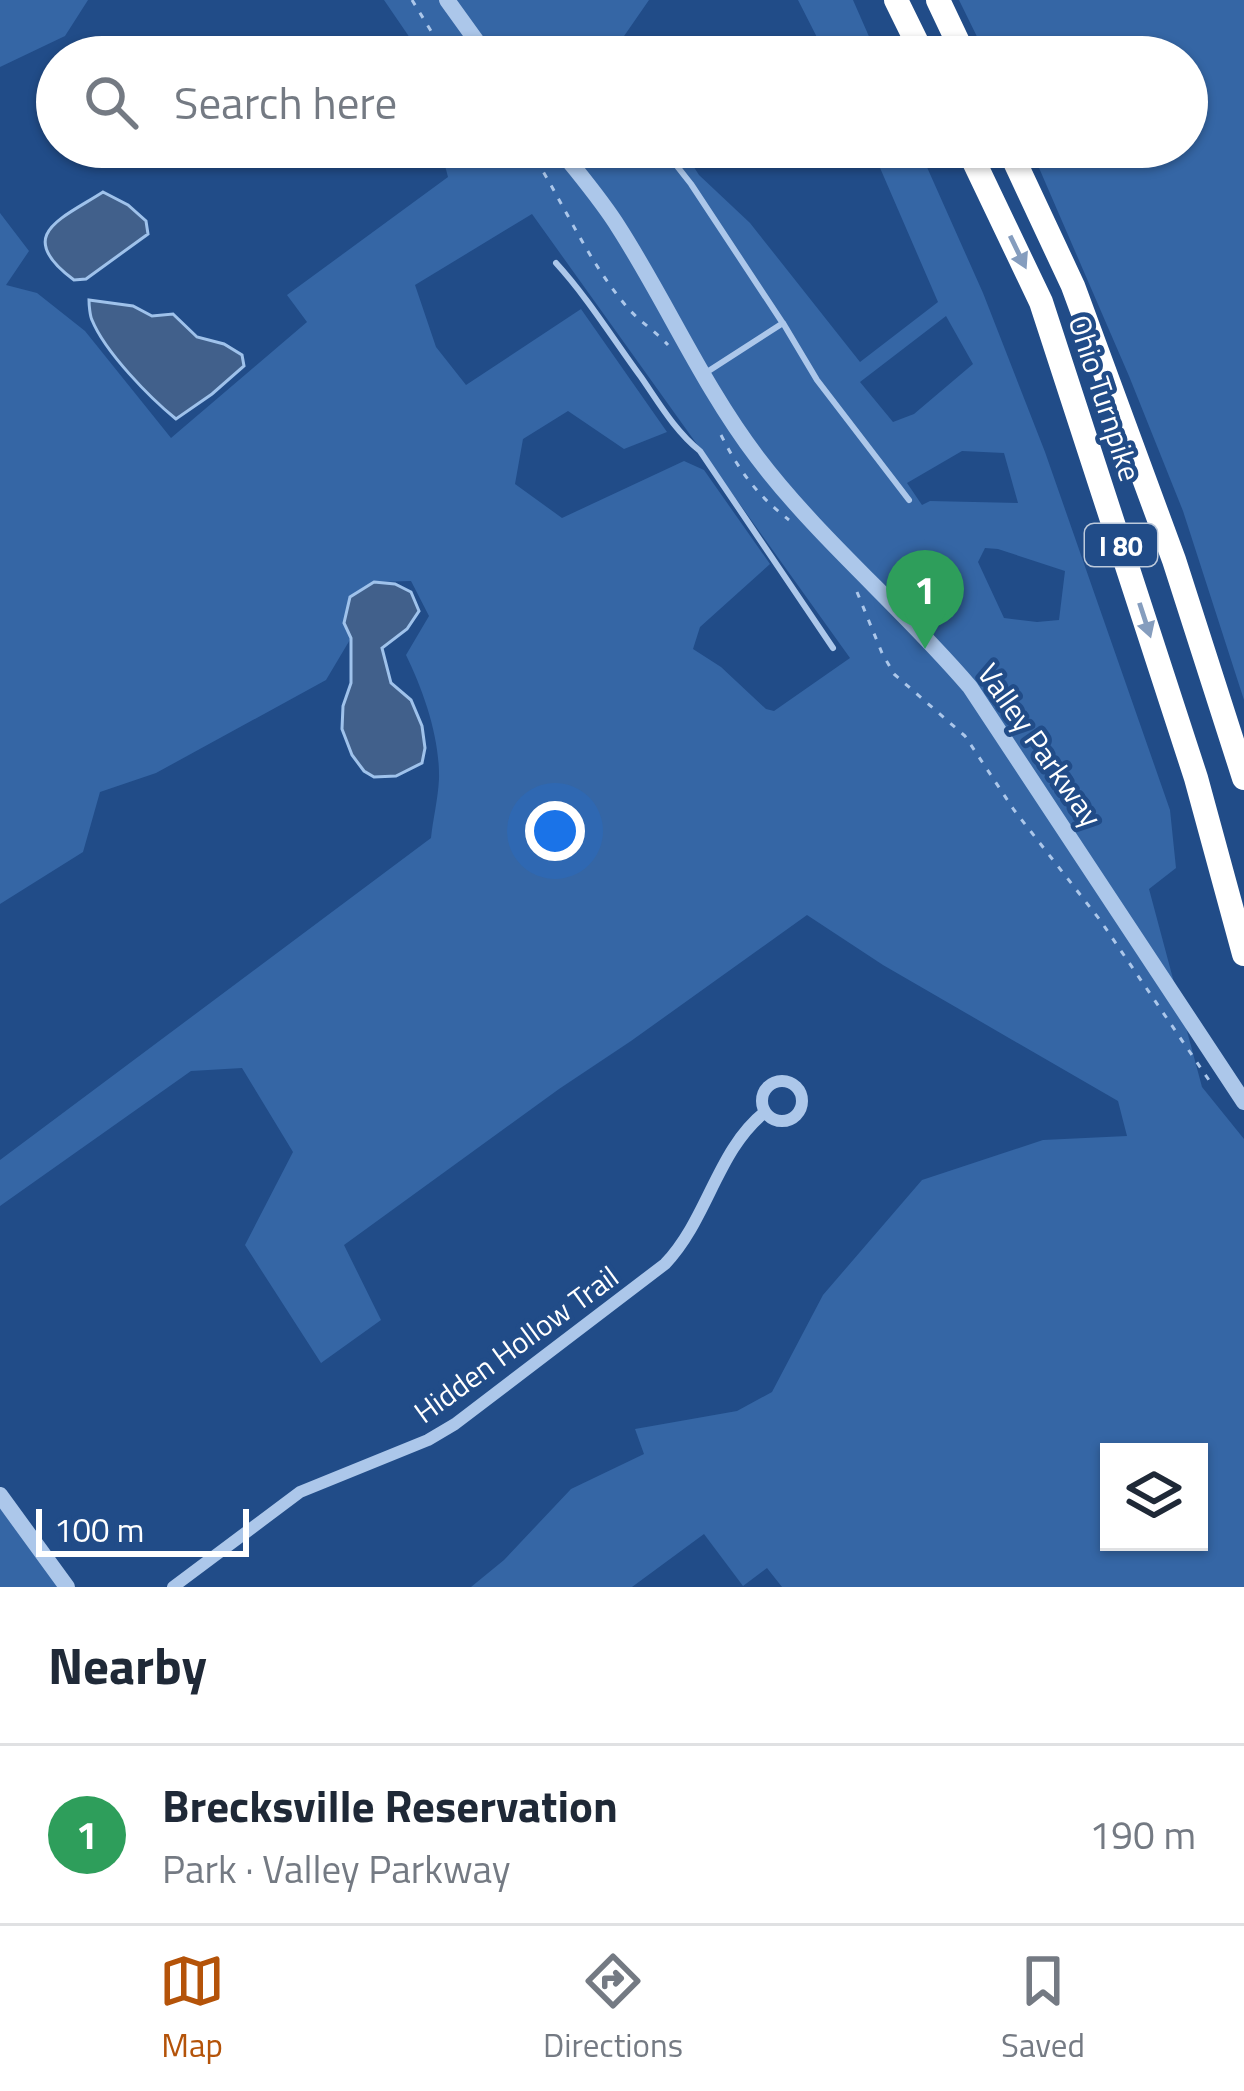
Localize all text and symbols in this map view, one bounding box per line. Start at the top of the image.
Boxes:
search box [36,36,1208,168]
text: Search here [174,68,397,136]
icon: search [78,69,144,135]
one-way arrow [1007,235,1027,270]
street label: Ohio Turnpike [1057,309,1153,487]
road number: I 80 [1085,524,1157,566]
pin: 1 [886,550,964,649]
one-way arrow [1137,602,1156,639]
street label: Valley Parkway [966,654,1114,836]
your location [525,801,585,861]
street label: Hidden Hollow Trail [404,1254,628,1434]
map controls [1100,1443,1208,1551]
button: layers [1100,1443,1208,1551]
scale bar [36,1503,249,1556]
text: 100 m [54,1505,144,1555]
text: Nearby [48,1626,207,1704]
text: Brecksville Reservation [162,1771,618,1839]
text: 1 [76,1805,98,1864]
text: 190 m [1089,1805,1196,1864]
text: Park · Valley Parkway [162,1839,511,1898]
tab: Map [159,1948,225,2070]
tab: Directions [543,1948,683,2070]
tab: Saved [1001,1948,1085,2070]

